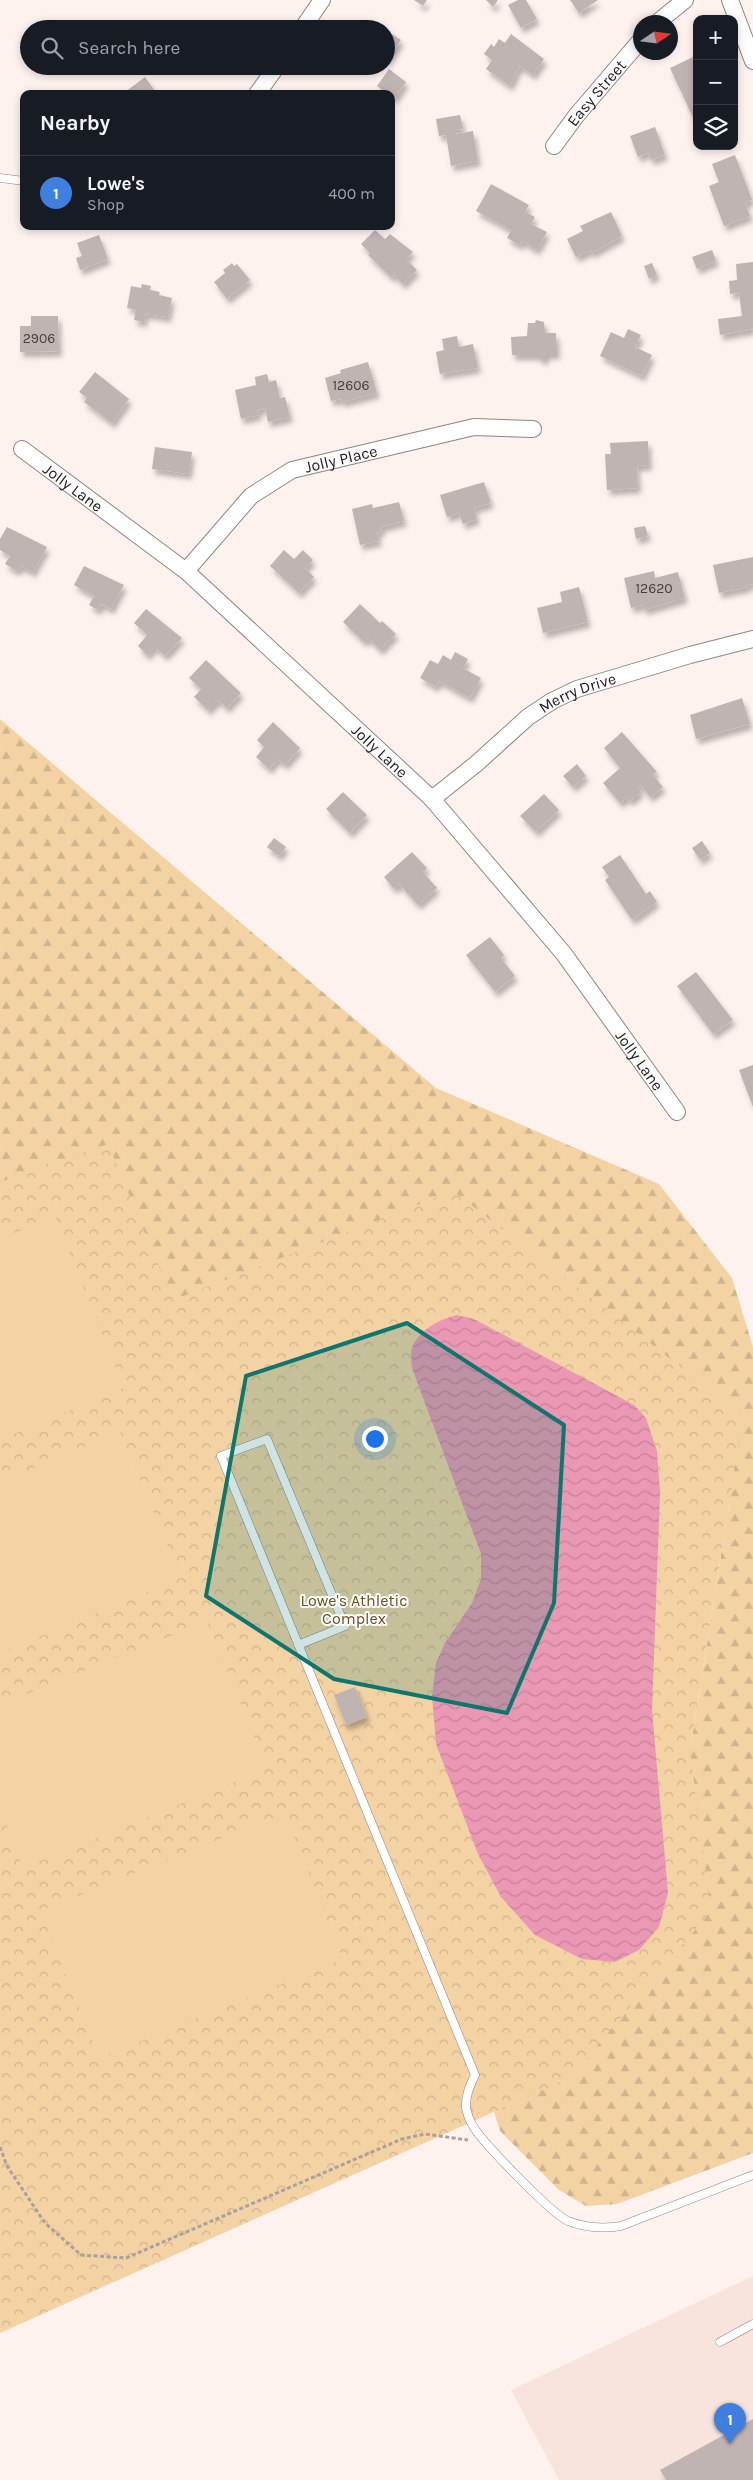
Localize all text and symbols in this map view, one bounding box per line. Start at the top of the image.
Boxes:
north arrow [633,15,678,60]
map controls [693,15,738,150]
button: + [693,15,738,60]
search box [20,20,395,75]
icon: search [38,34,66,62]
text: Search here [78,37,180,59]
street label: Easy Street [563,56,630,130]
button: − [693,60,738,105]
button: layers [693,105,738,150]
text: Nearby [40,111,110,135]
text: Lowe's [87,173,145,195]
text: 1 [53,184,59,203]
text: 400 m [328,184,375,203]
text: Shop [87,195,124,214]
house number: 2906 [23,330,55,347]
house number: 12606 [332,377,370,394]
street label: Jolly Place [303,441,379,477]
street label: Jolly Lane [39,459,107,516]
house number: 12620 [635,580,673,597]
street label: Merry Drive [535,669,618,717]
street label: Jolly Lane [348,721,412,782]
street label: Jolly Lane [612,1027,668,1094]
your location [362,1426,388,1452]
park label: Lowe's Athletic Complex [300,1591,408,1628]
pin: 1 [714,2403,746,2444]

